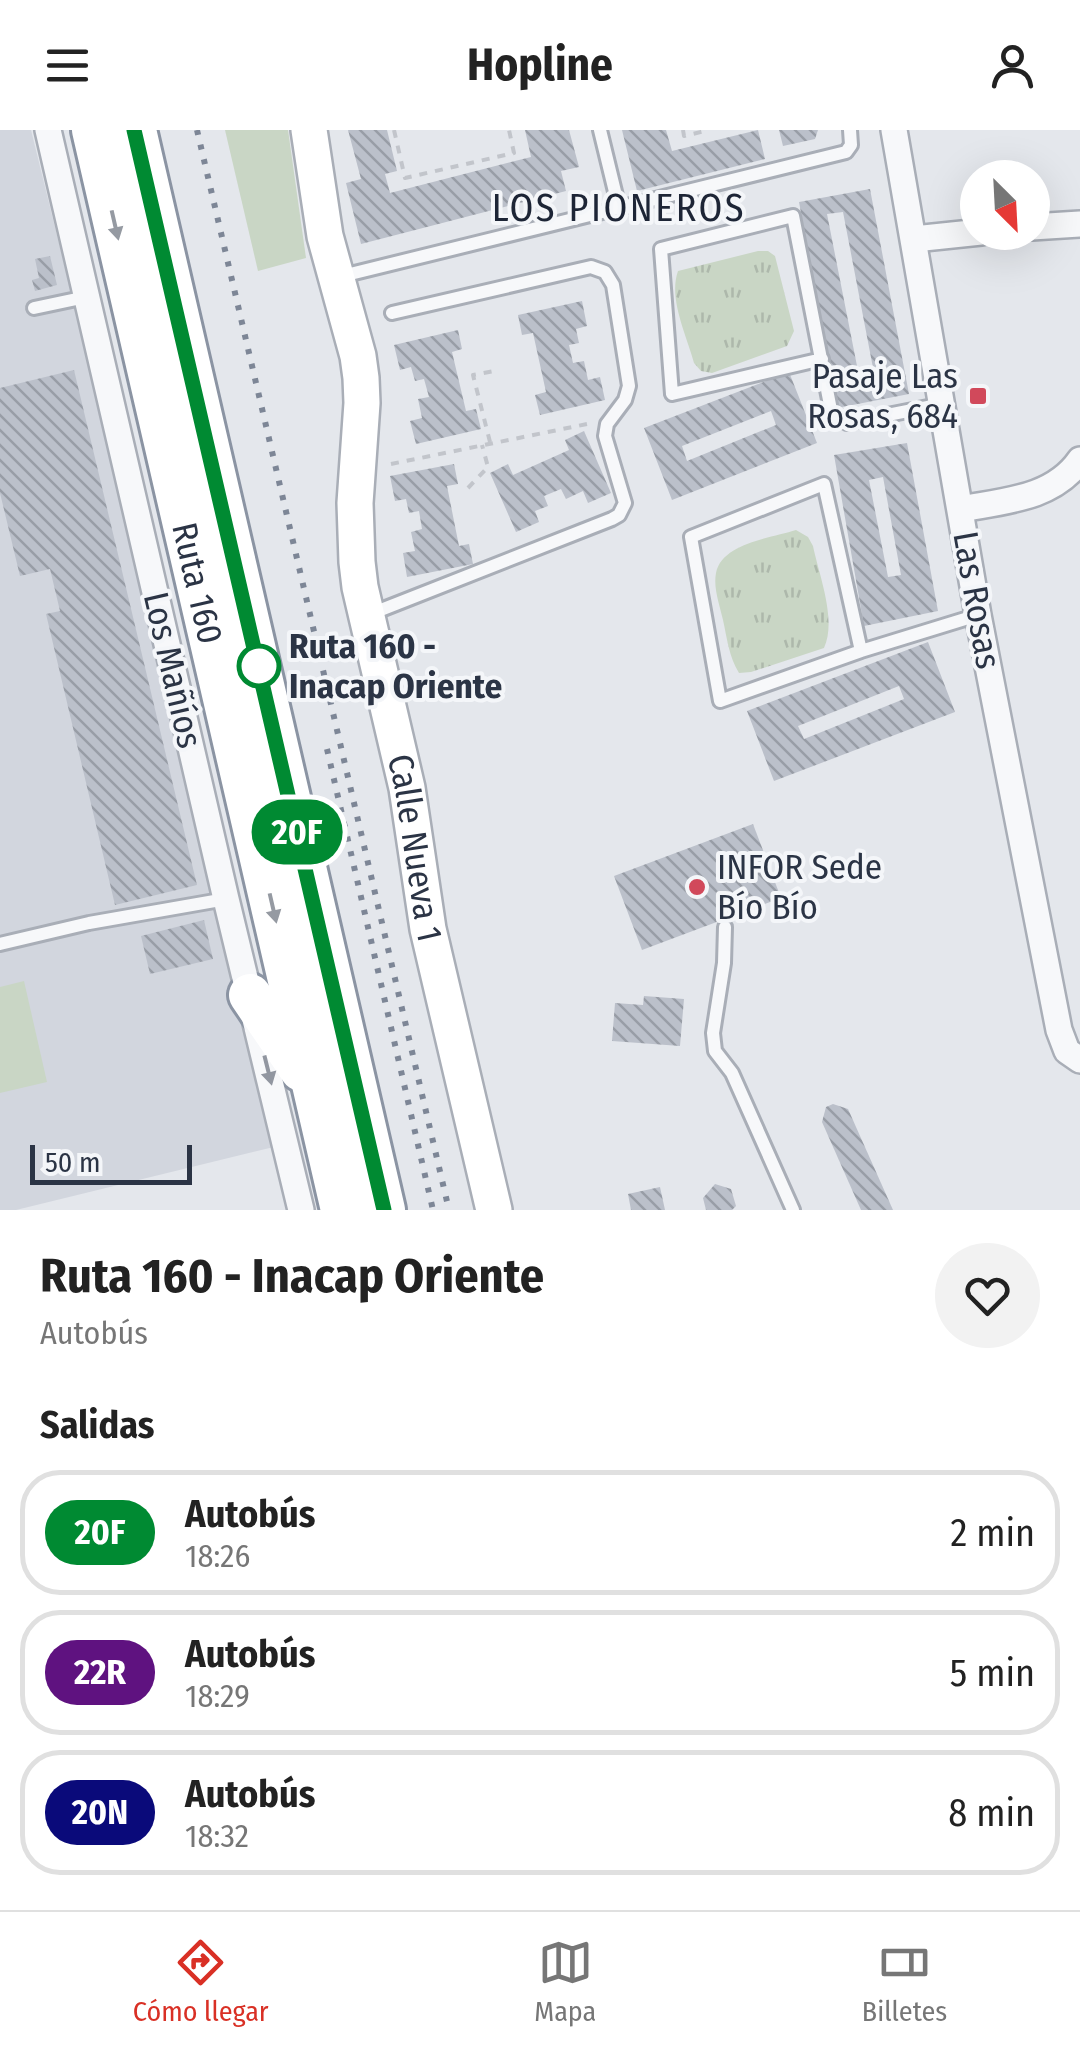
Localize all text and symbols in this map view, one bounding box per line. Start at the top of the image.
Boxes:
icon: menu [40,38,95,93]
text: Hopline [467,38,613,92]
icon: person [985,38,1040,93]
north arrow [960,160,1050,250]
map controls [960,160,1050,250]
district label: LOS PIONEROS [492,185,746,231]
one-way arrow [108,210,123,241]
place label: Pasaje Las Rosas, 684 [807,355,958,437]
marker: Pasaje Las Rosas, 684 [967,385,989,407]
street label: Ruta 160 [163,518,232,648]
street label: Las Rosas [944,528,1010,672]
street label: Los Mañíos [135,588,211,752]
place label: Ruta 160 - Inacap Oriente [289,625,502,707]
marker: Ruta 160 - Inacap Oriente [238,645,280,687]
street label: Calle Nueva 1 [379,750,451,946]
line badge: 20F [240,800,354,864]
text: 20F [272,811,322,853]
place label: INFOR Sede Bío Bío [717,846,882,928]
marker: INFOR Sede Bío Bío [686,876,708,898]
one-way arrow [266,893,281,924]
one-way arrow [261,1055,276,1086]
scale bar [30,1140,192,1184]
text: 50 m [45,1146,101,1179]
button: heart [935,1243,1040,1348]
text: Ruta 160 - Inacap Oriente [40,1247,544,1305]
text: Autobús [40,1314,148,1352]
text: Salidas [40,1402,155,1448]
text: Autobús [185,1491,315,1537]
text: 2 min [950,1510,1035,1556]
text: 20F [75,1511,125,1553]
text: 18:26 [185,1537,250,1575]
text: Autobús [185,1631,315,1677]
text: 5 min [950,1650,1035,1696]
text: 22R [74,1651,126,1693]
text: 18:29 [185,1677,250,1715]
text: Autobús [185,1771,315,1817]
text: 8 min [948,1790,1035,1836]
text: 20N [72,1791,128,1833]
text: 18:32 [185,1817,249,1855]
tab: Cómo llegar [133,1935,269,2028]
tab: Mapa [534,1935,596,2028]
tab: Billetes [862,1935,947,2028]

